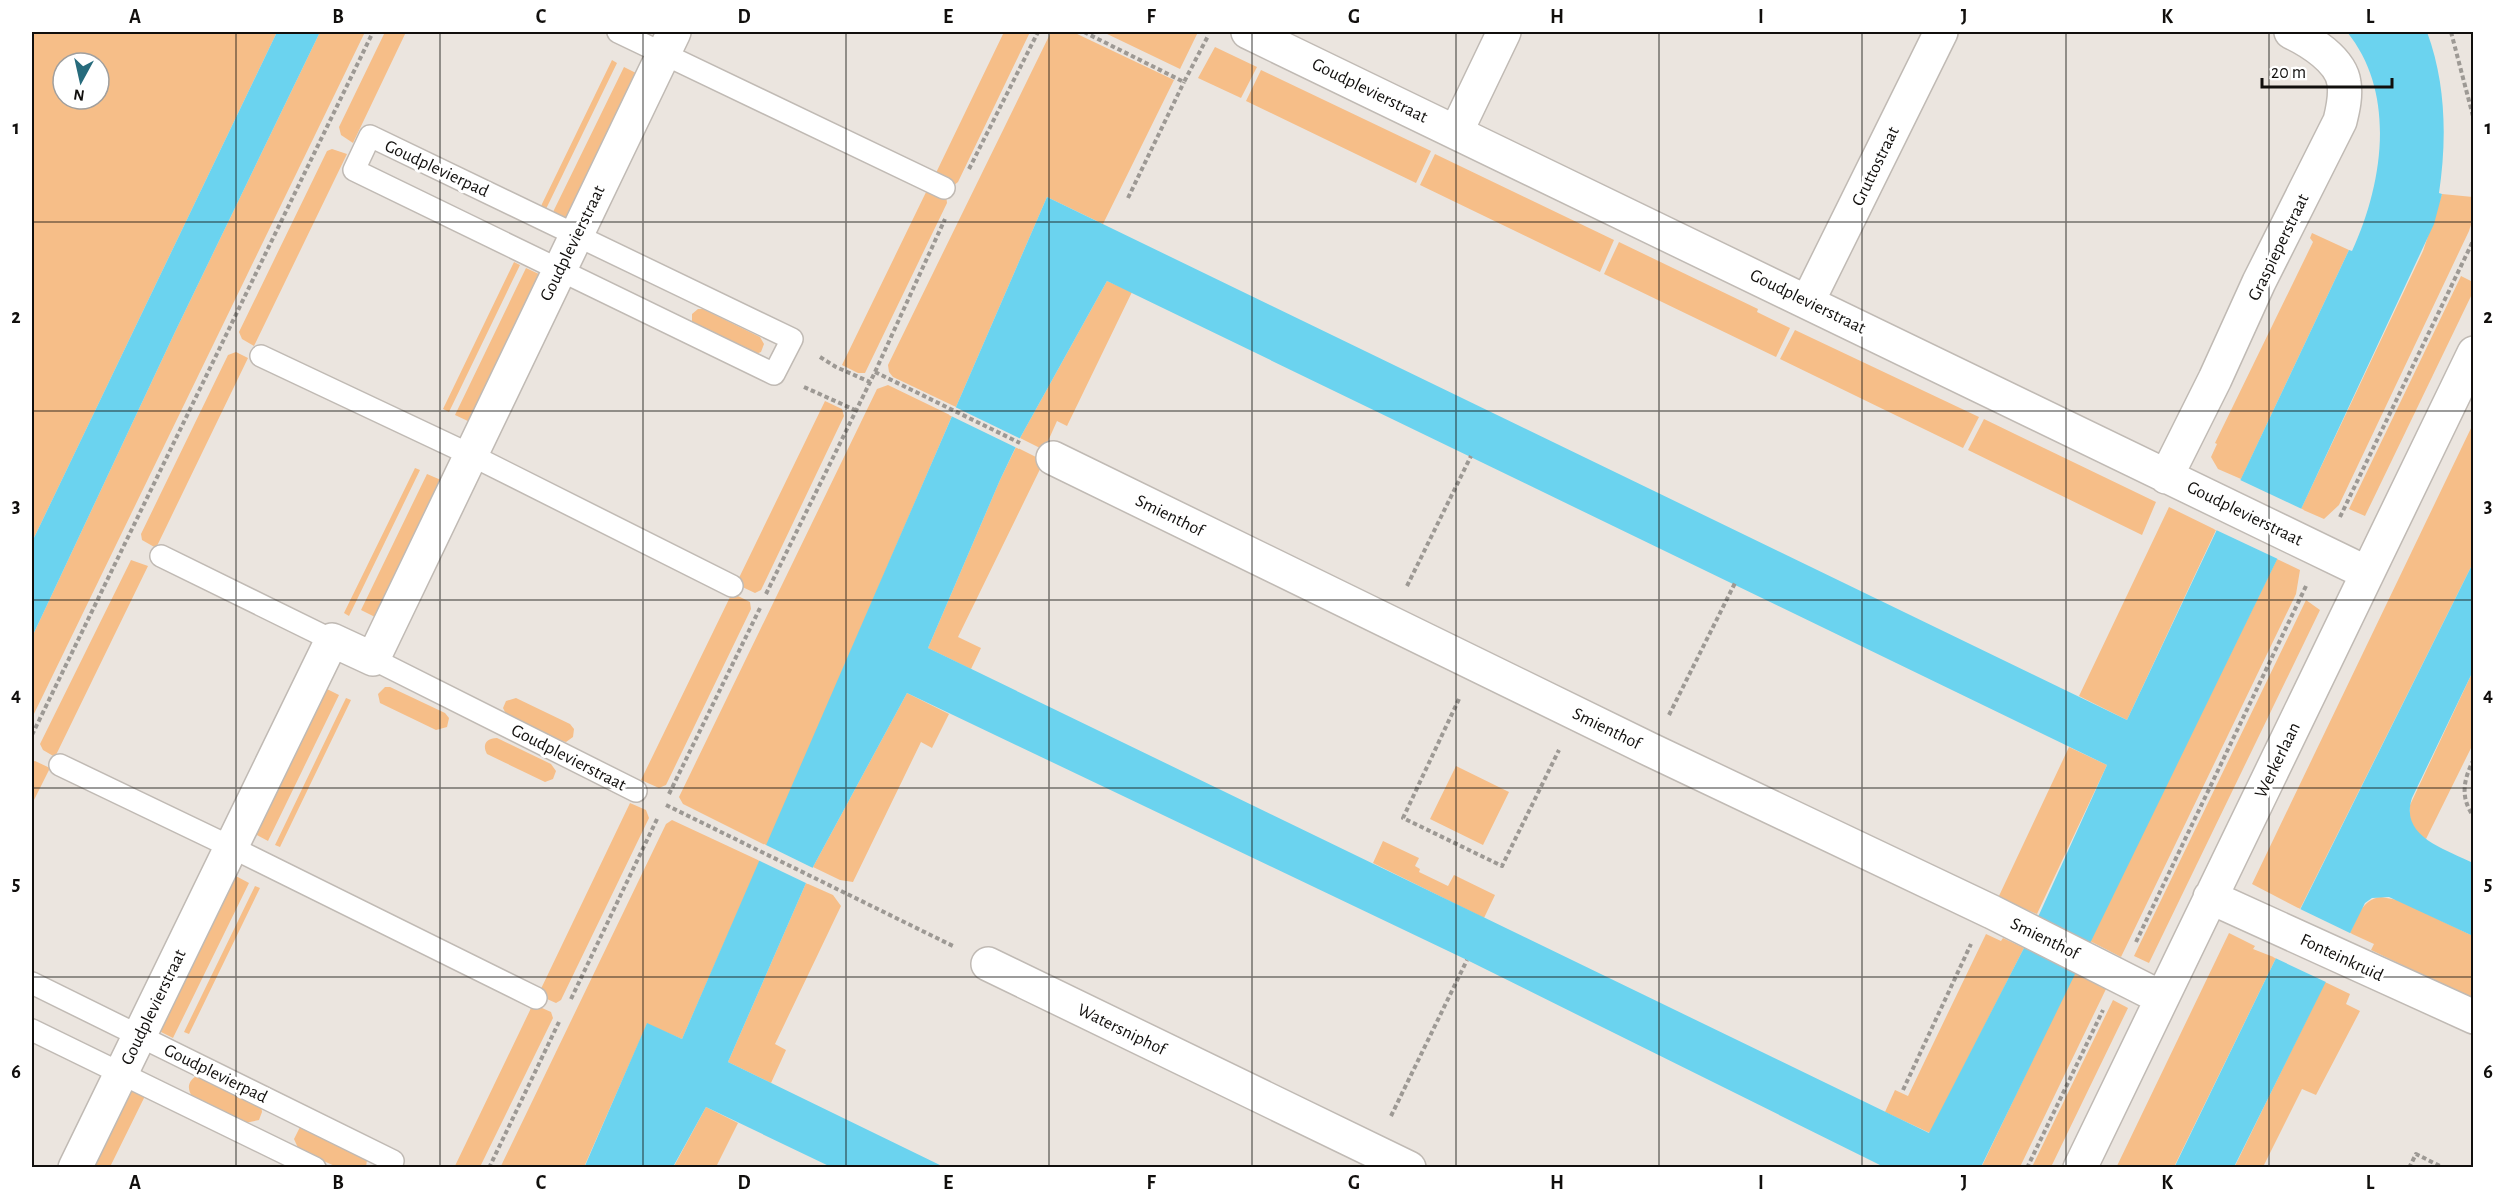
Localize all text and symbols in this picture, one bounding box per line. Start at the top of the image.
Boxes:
text: A [129,7,141,27]
text: B [332,7,344,27]
text: C [536,7,547,27]
text: D [737,7,751,27]
text: E [943,7,953,27]
text: F [1146,7,1156,27]
text: G [1348,7,1360,27]
text: H [1550,7,1564,27]
text: I [1758,7,1764,27]
text: J [1961,7,1967,27]
text: K [2161,7,2173,27]
text: L [2366,7,2375,27]
north arrow [51,51,111,111]
scale bar [2262,51,2392,89]
street label: Goudplevierstraat [1309,55,1430,127]
text: 20 m [2271,64,2306,82]
text: N [72,86,86,104]
text: 1 [12,118,20,138]
text: 1 [2484,118,2492,138]
street label: Gruttostraat [1849,124,1903,209]
street label: Goudplevierpad [382,137,491,201]
street label: Goudplevierstraat [537,183,609,304]
street label: Graspieperstraat [2245,191,2313,304]
street label: Goudplevierstraat [1747,266,1868,338]
text: 2 [11,307,21,327]
text: 2 [2483,307,2493,327]
street label: Goudplevierstraat [2184,478,2305,550]
street label: Smienthof [1132,492,1208,541]
text: 3 [12,496,20,516]
text: 3 [2484,496,2492,516]
text: 4 [11,685,21,705]
text: 4 [2483,685,2493,705]
street label: Smienthof [1569,705,1645,754]
street label: Werkerlaan [2252,720,2304,801]
street label: Goudplevierstraat [508,721,629,795]
text: 5 [12,874,20,894]
text: 5 [2484,874,2492,894]
street label: Smienthof [2007,915,2083,964]
street label: Fonteinkruid [2297,931,2386,985]
street label: Goudplevierstraat [118,947,190,1068]
street label: Watersniphof [1075,1001,1170,1060]
street label: Goudplevierpad [161,1041,270,1107]
text: 6 [11,1062,21,1082]
text: 6 [2483,1062,2493,1082]
text: A [129,1173,141,1193]
text: B [332,1173,344,1193]
text: C [536,1173,547,1193]
text: D [737,1173,751,1193]
text: E [943,1173,953,1193]
text: F [1146,1173,1156,1193]
text: G [1348,1173,1360,1193]
text: H [1550,1173,1564,1193]
text: I [1758,1173,1764,1193]
text: J [1961,1173,1967,1193]
text: K [2161,1173,2173,1193]
text: L [2366,1173,2375,1193]

